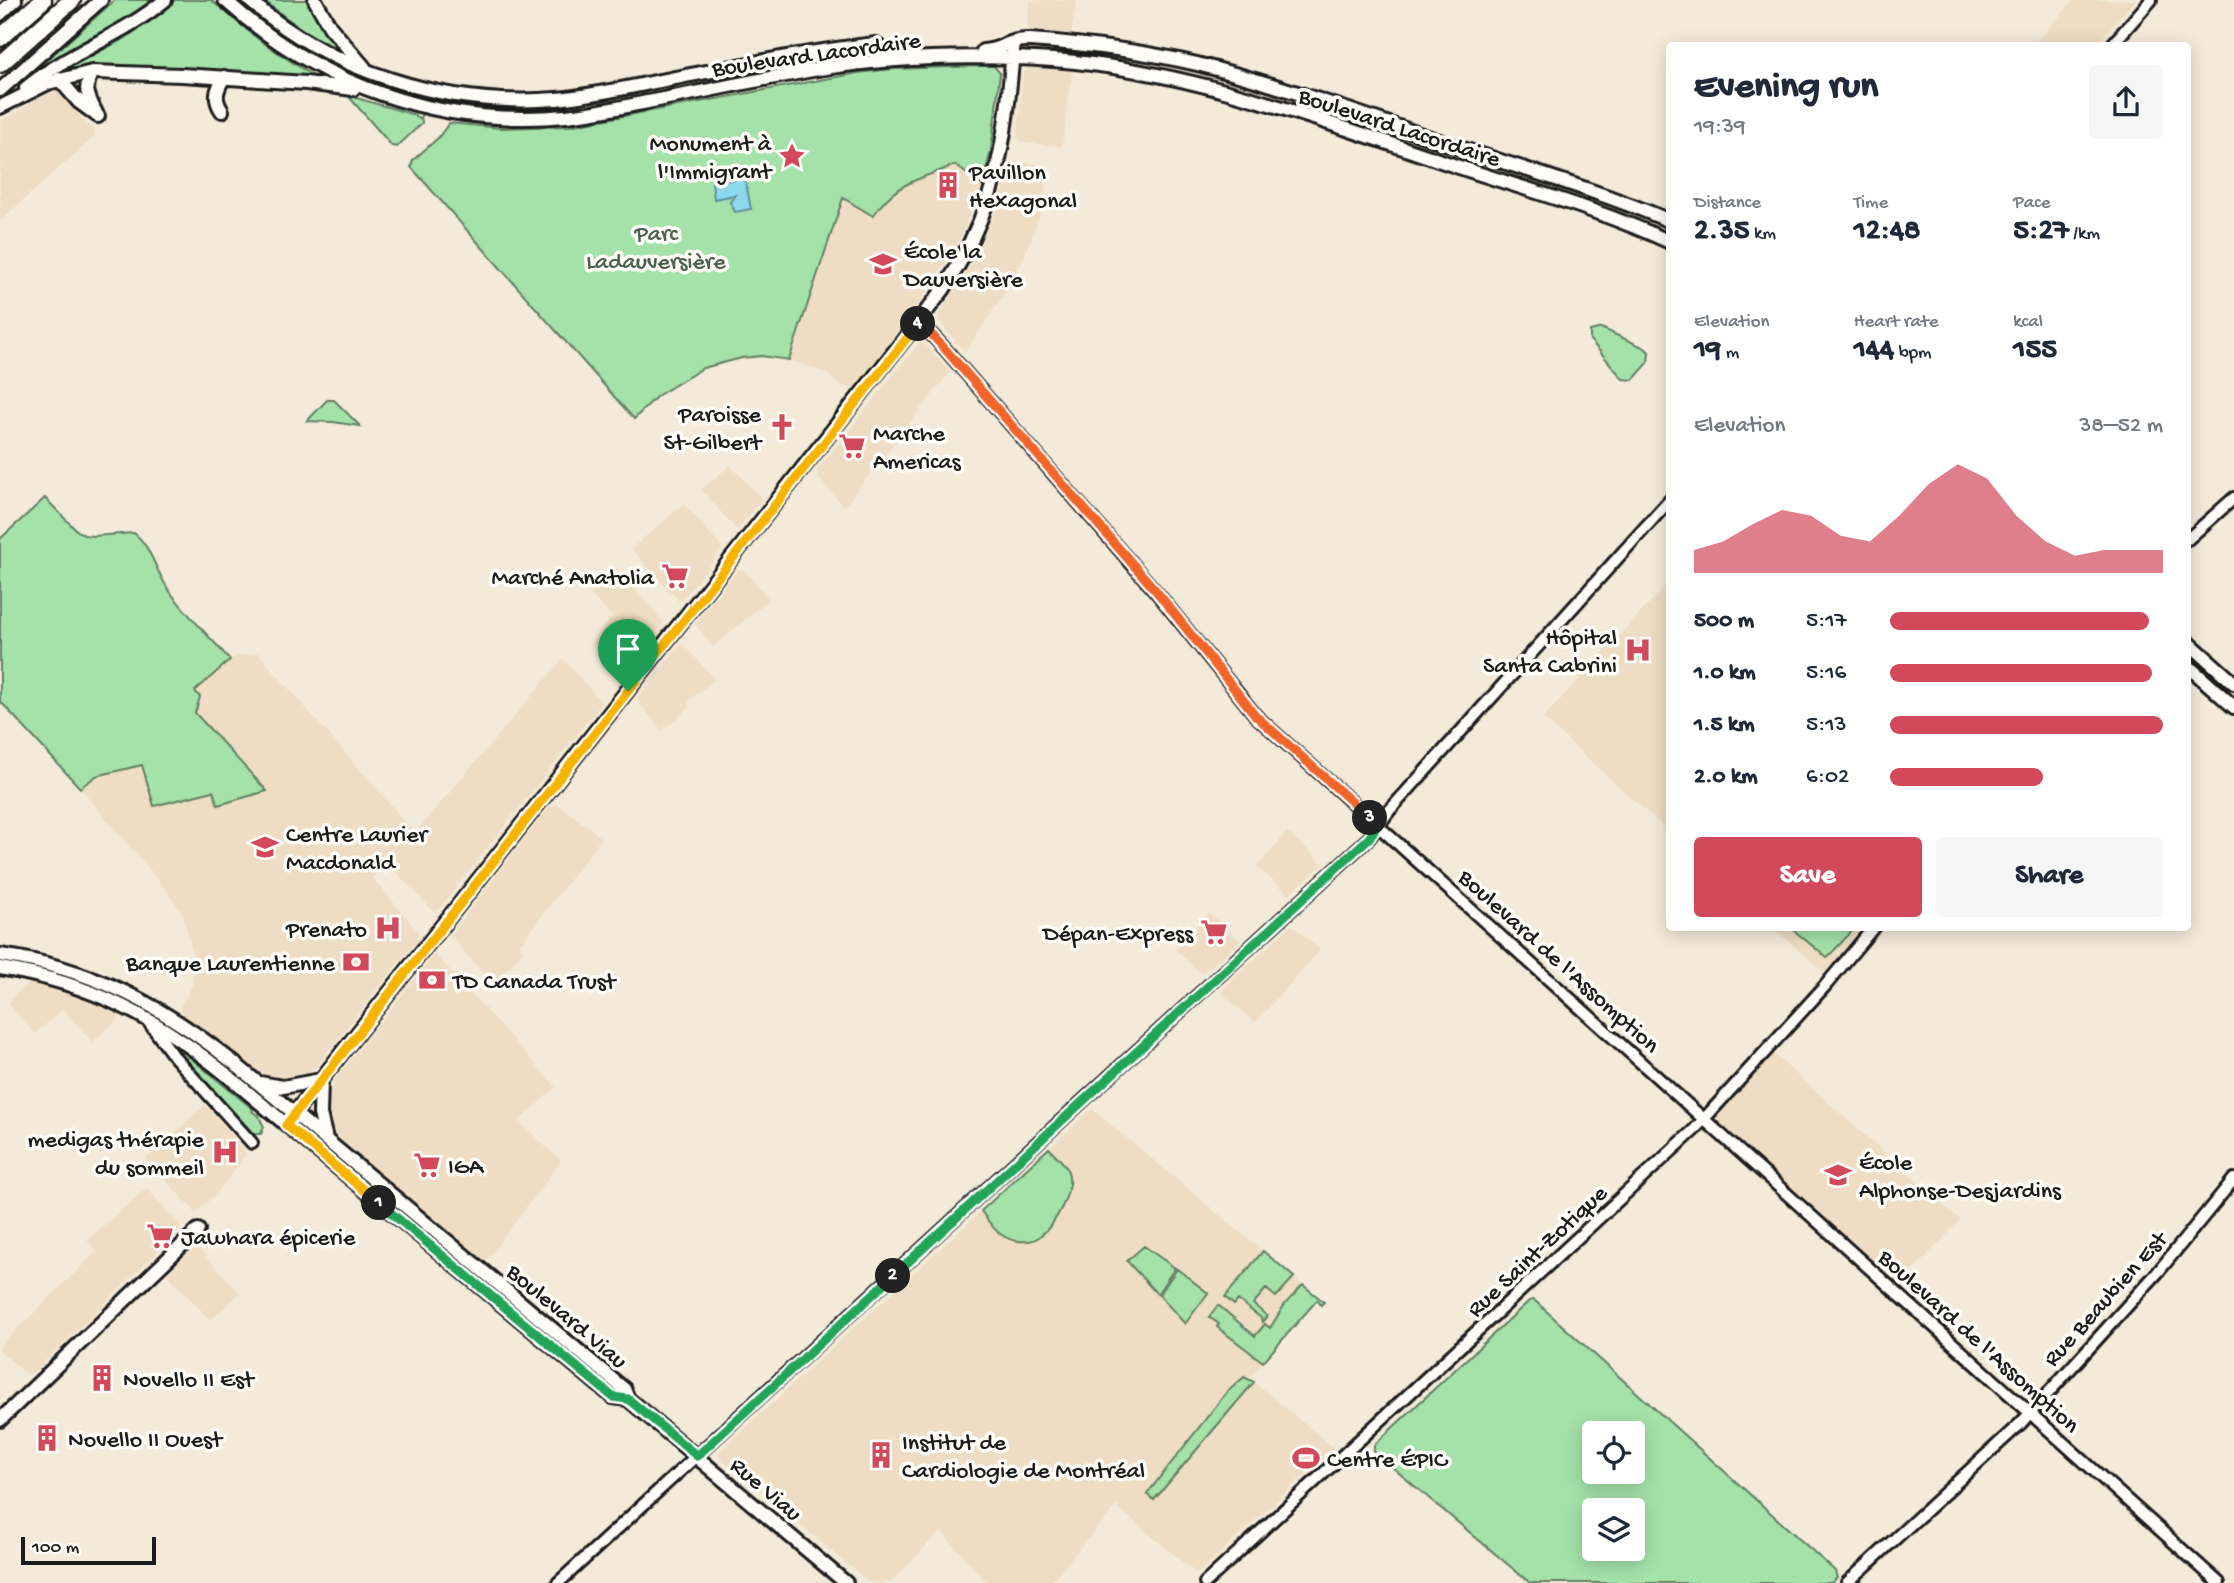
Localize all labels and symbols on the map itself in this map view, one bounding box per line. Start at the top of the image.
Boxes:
street label: Boulevard Lacordaire [709,27,923,86]
street label: Boulevard Lacordaire [1293,83,1504,176]
place label: Monument à l'Immigrant [650,131,773,188]
place icon: Monument à l'Immigrant [777,141,807,171]
place label: Pavillon Hexagonal [968,160,1077,217]
building icon: Pavillon Hexagonal [933,170,963,200]
park label: Parc Ladauversière [586,221,726,278]
place label: École la Dauversière [902,239,1024,296]
school or university icon: École la Dauversière [868,249,898,279]
pin: 4 [900,306,936,342]
place label: Paroisse St-Gilbert [664,402,763,459]
church icon: Paroisse St-Gilbert [767,412,797,442]
place label: Marche Americas [873,421,962,478]
supermarket icon: Marche Americas [837,431,867,461]
supermarket icon: Marché Anatolia [660,561,690,591]
place label: Marché Anatolia [491,565,655,594]
pin [598,619,658,691]
place label: Hôpital Santa Cabrini [1483,625,1617,682]
hospital icon: Hôpital Santa Cabrini [1623,635,1653,665]
pin: 3 [1352,800,1388,836]
place label: Centre Laurier Macdonald [286,822,430,879]
school or university icon: Centre Laurier Macdonald [250,832,280,862]
street label: Boulevard de l'Assomption [1450,864,1665,1061]
hospital icon: Prenato [373,913,403,943]
place label: Prenato [285,917,367,946]
supermarket icon: Dépan-Express [1199,917,1229,947]
place label: Dépan-Express [1041,921,1194,950]
bank icon: Banque Laurentienne [341,947,371,977]
place label: Banque Laurentienne [125,951,336,980]
bank icon: TD Canada Trust [417,965,447,995]
place label: TD Canada Trust [451,969,618,998]
place label: medigas thérapie du sommeil [28,1127,205,1184]
hospital icon: medigas thérapie du sommeil [210,1137,240,1167]
supermarket icon: IGA [412,1150,442,1180]
place label: École Alphonse-Desjardins [1859,1150,2062,1207]
place label: IGA [448,1154,485,1183]
school or university icon: École Alphonse-Desjardins [1823,1160,1853,1190]
street label: Rue Saint-Zotique [1462,1180,1615,1325]
pin: 1 [362,1186,396,1220]
supermarket icon: Jawhara épicerie [145,1221,175,1251]
place label: Jawhara épicerie [181,1225,356,1254]
street label: Rue Beaubien Est [2038,1225,2176,1374]
street label: Boulevard de l'Assomption [1870,1244,2085,1441]
street label: Boulevard Viau [499,1258,632,1377]
pin: 2 [876,1258,910,1294]
building icon: Novello II Est [87,1363,117,1393]
place label: Novello II Est [123,1367,256,1396]
building icon: Novello II Ouest [32,1423,62,1453]
place label: Novello II Ouest [68,1427,224,1456]
place label: Institut de Cardiologie de Montréal [902,1430,1145,1487]
building icon: Institut de Cardiologie de Montréal [866,1440,896,1470]
sports icon: Centre ÉPIC [1291,1443,1321,1473]
place label: Centre ÉPIC [1327,1447,1449,1476]
street label: Rue Viau [723,1452,807,1529]
scale bar [21,1534,156,1566]

